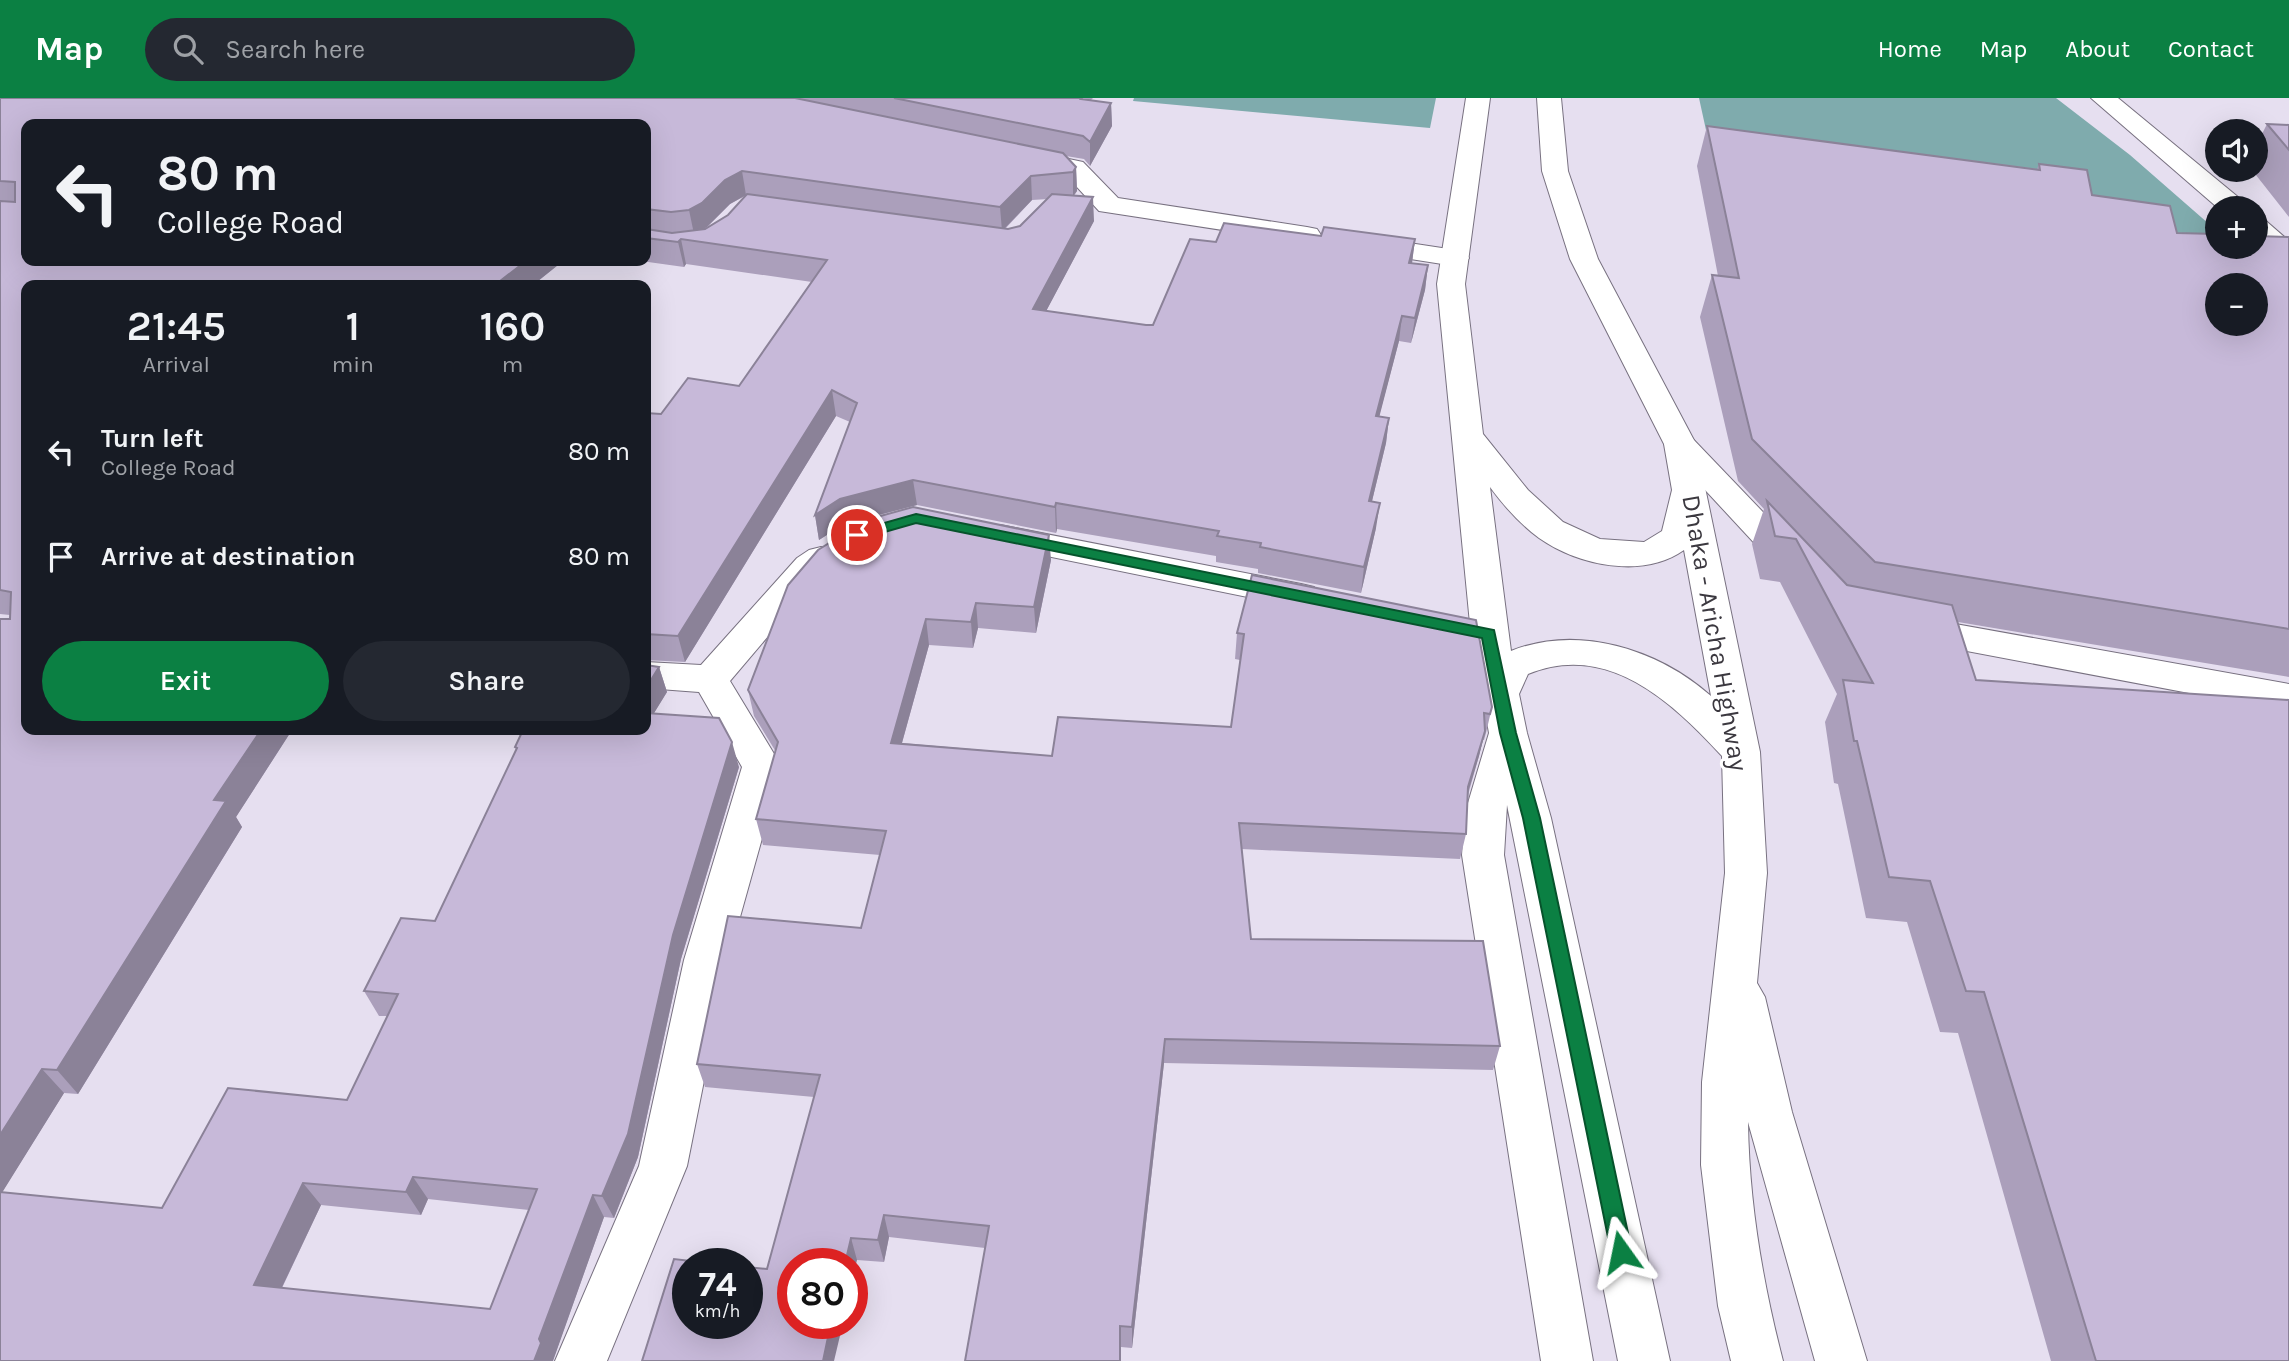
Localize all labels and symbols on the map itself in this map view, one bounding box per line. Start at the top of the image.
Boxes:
street label: Dhaka - Aricha Highway [1675,492,1755,774]
pin [827,505,887,565]
position arrow [1584,1215,1658,1289]
speed limit sign: 80 [777,1248,868,1339]

